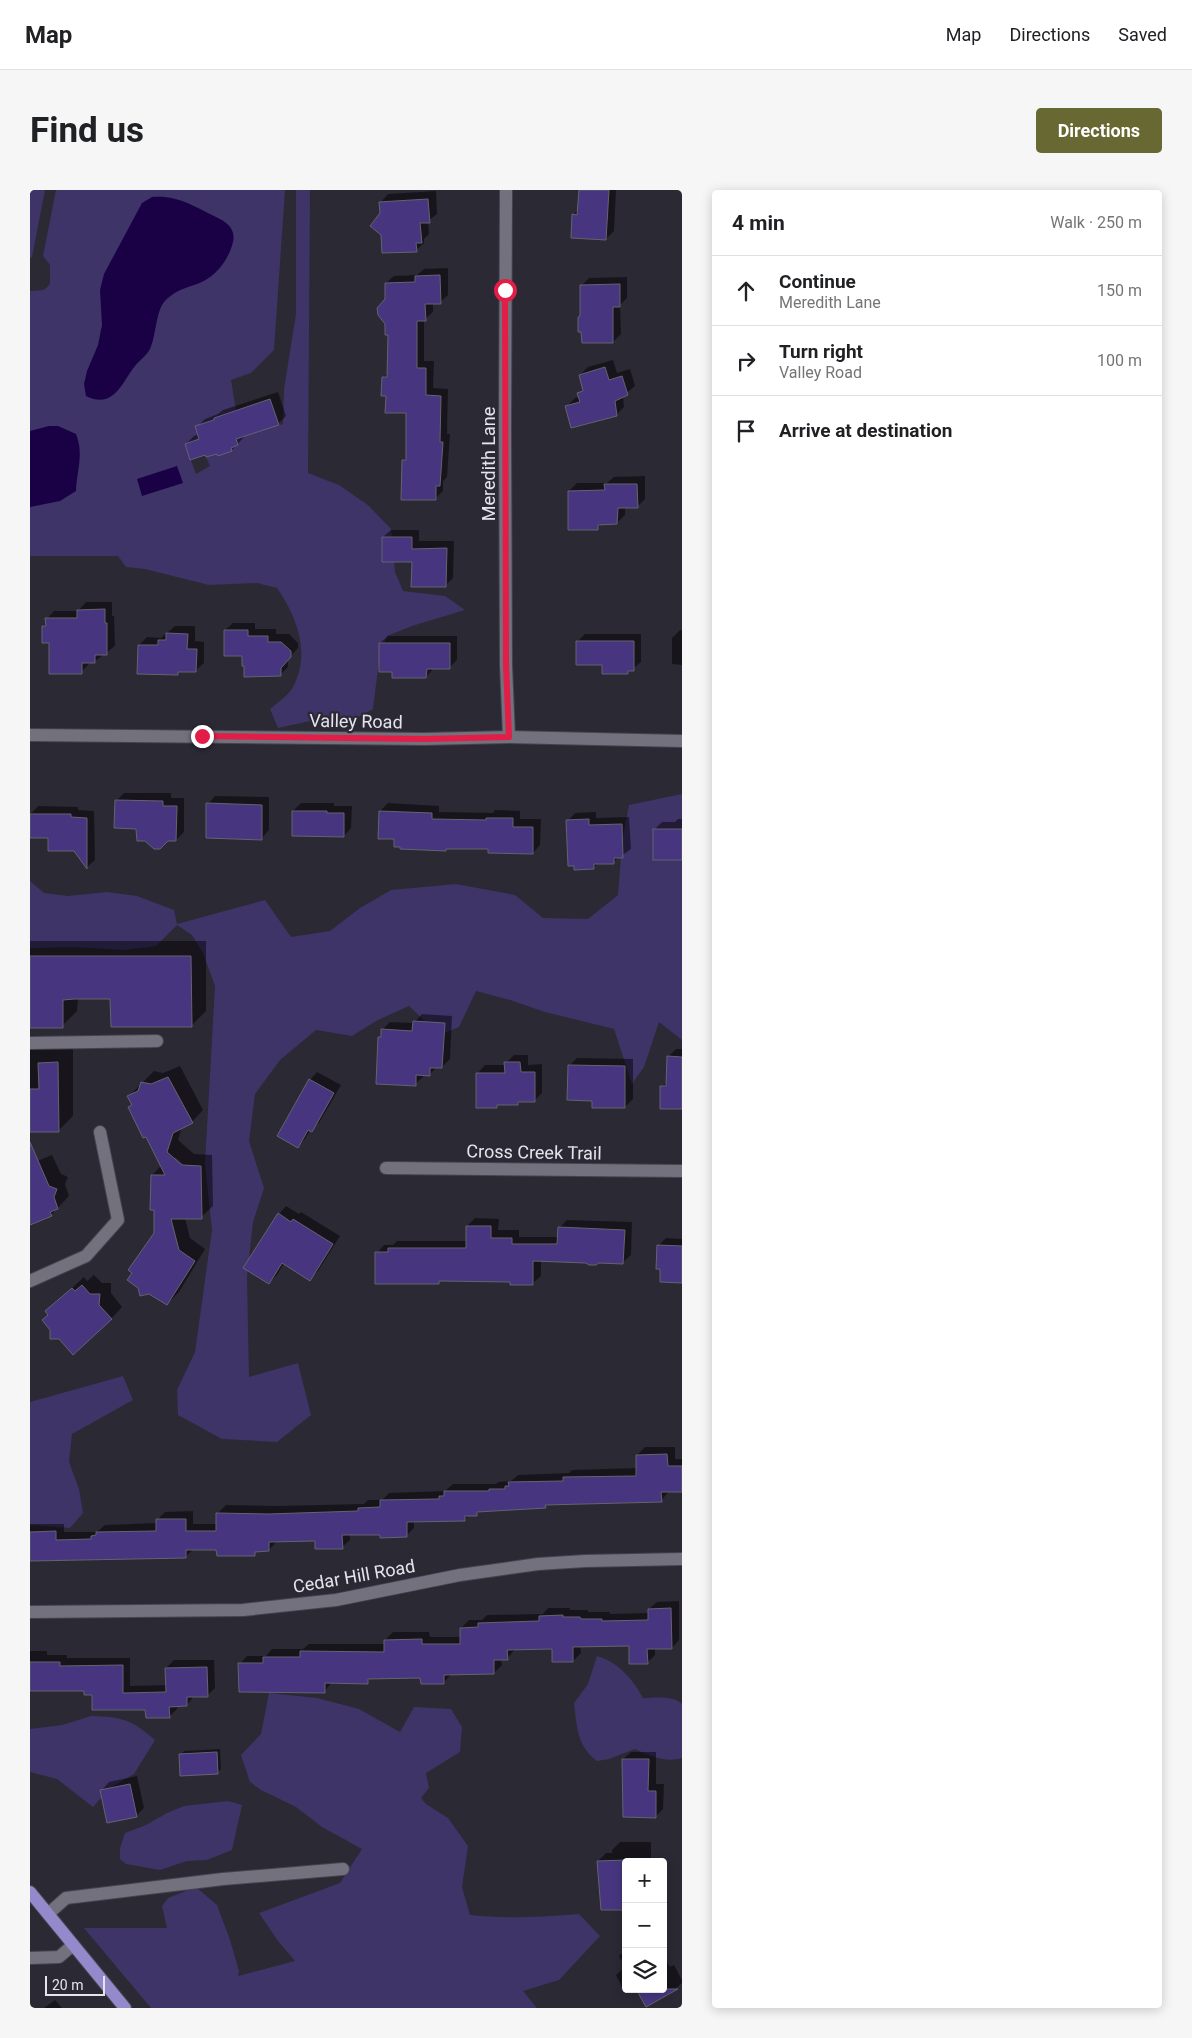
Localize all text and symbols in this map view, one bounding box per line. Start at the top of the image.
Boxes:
text: Map [25,21,72,49]
text: Map [946,24,981,45]
text: Directions [1009,24,1090,45]
text: Saved [1118,24,1167,45]
button: Directions [1036,108,1162,153]
text: Find us [30,110,144,151]
text: 4 min [732,211,785,235]
text: Walk · 250 m [1050,213,1142,232]
text: Continue [779,270,856,293]
icon: ahead [732,277,760,305]
route start [494,279,517,302]
text: 150 m [1097,281,1142,300]
text: Meredith Lane [779,293,881,312]
text: Turn right [779,340,863,363]
icon: right [732,347,760,375]
text: 100 m [1097,351,1142,370]
text: Valley Road [779,363,862,382]
street label: Meredith Lane [478,407,499,521]
icon: arrive [732,417,760,445]
text: Arrive at destination [779,419,952,442]
street label: Valley Road [309,710,403,732]
route end [191,725,214,748]
street label: Cross Creek Trail [466,1140,602,1164]
street label: Cedar Hill Road [291,1555,417,1597]
map controls [622,1858,667,1993]
button: + [622,1858,667,1903]
button: − [622,1903,667,1948]
button: layers [622,1948,667,1993]
scale bar [45,1973,105,1996]
text: 20 m [52,1977,84,1993]

